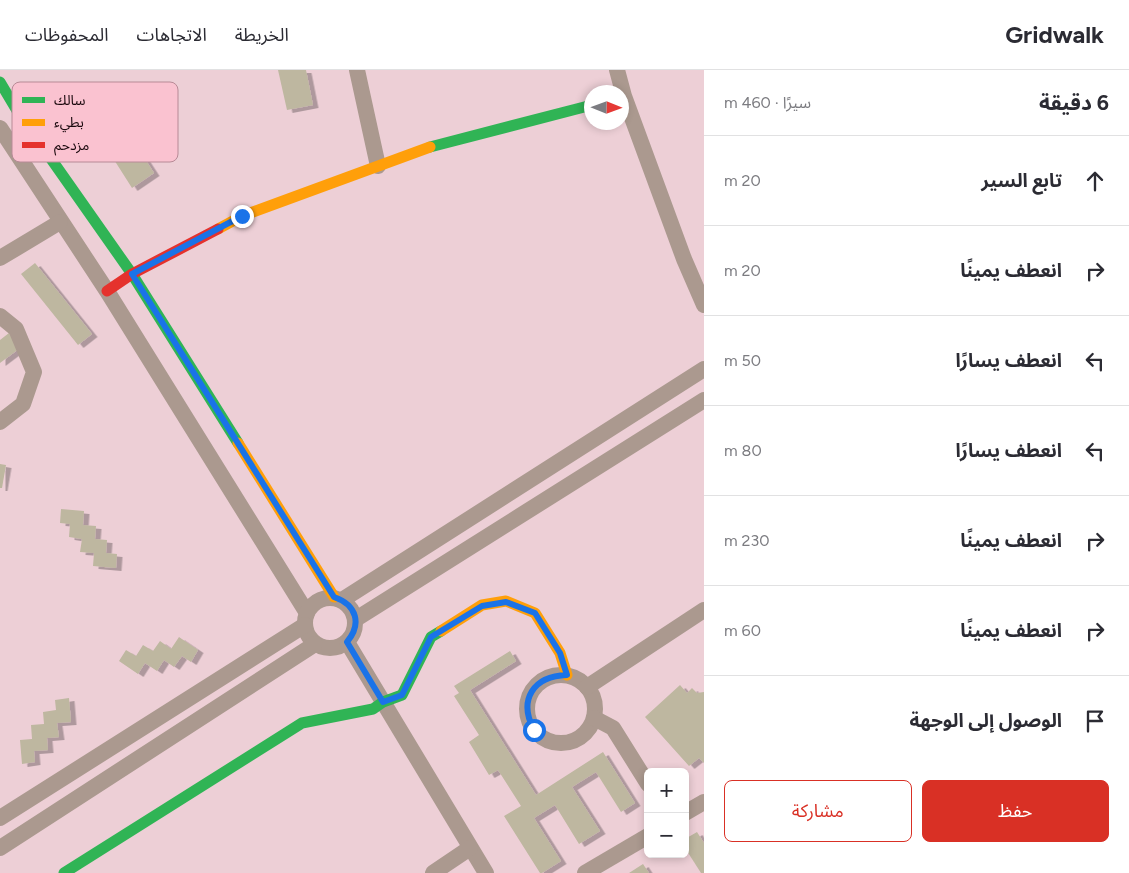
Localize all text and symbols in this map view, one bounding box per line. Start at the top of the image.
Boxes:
text: Gridwalk [1005,20,1104,49]
text: المحفوظات [25,24,109,46]
text: الاتجاهات [137,24,207,46]
text: الخريطة [235,24,289,46]
legend [12,82,178,162]
north arrow [584,85,629,130]
text: 6 دقيقة [1039,90,1109,115]
text: سالك [54,92,86,109]
text: سيرًا · 460 m [724,93,811,112]
text: بطيء [54,114,84,133]
text: مزدحم [54,137,89,156]
icon: ahead [1081,167,1109,195]
text: تابع السير [981,169,1062,192]
text: 20 m [724,171,761,190]
route end [231,205,254,228]
icon: right [1081,257,1109,285]
text: انعطف يمينًا [960,259,1062,282]
text: 20 m [724,261,761,280]
icon: left [1081,347,1109,375]
text: انعطف يسارًا [955,349,1062,372]
text: 50 m [724,351,761,370]
icon: left [1081,437,1109,465]
text: انعطف يسارًا [955,439,1062,462]
text: 80 m [724,441,762,460]
icon: right [1081,527,1109,555]
text: انعطف يمينًا [960,529,1062,552]
text: 230 m [724,531,769,550]
icon: right [1081,617,1109,645]
text: انعطف يمينًا [960,619,1062,642]
text: 60 m [724,621,761,640]
icon: arrive [1081,707,1109,735]
text: الوصول إلى الوجهة [909,709,1062,732]
route start [523,719,546,742]
map controls [644,768,689,858]
button: + [644,768,689,813]
button: مشاركة [724,780,912,842]
button: حفظ [922,780,1109,842]
button: − [644,813,689,858]

